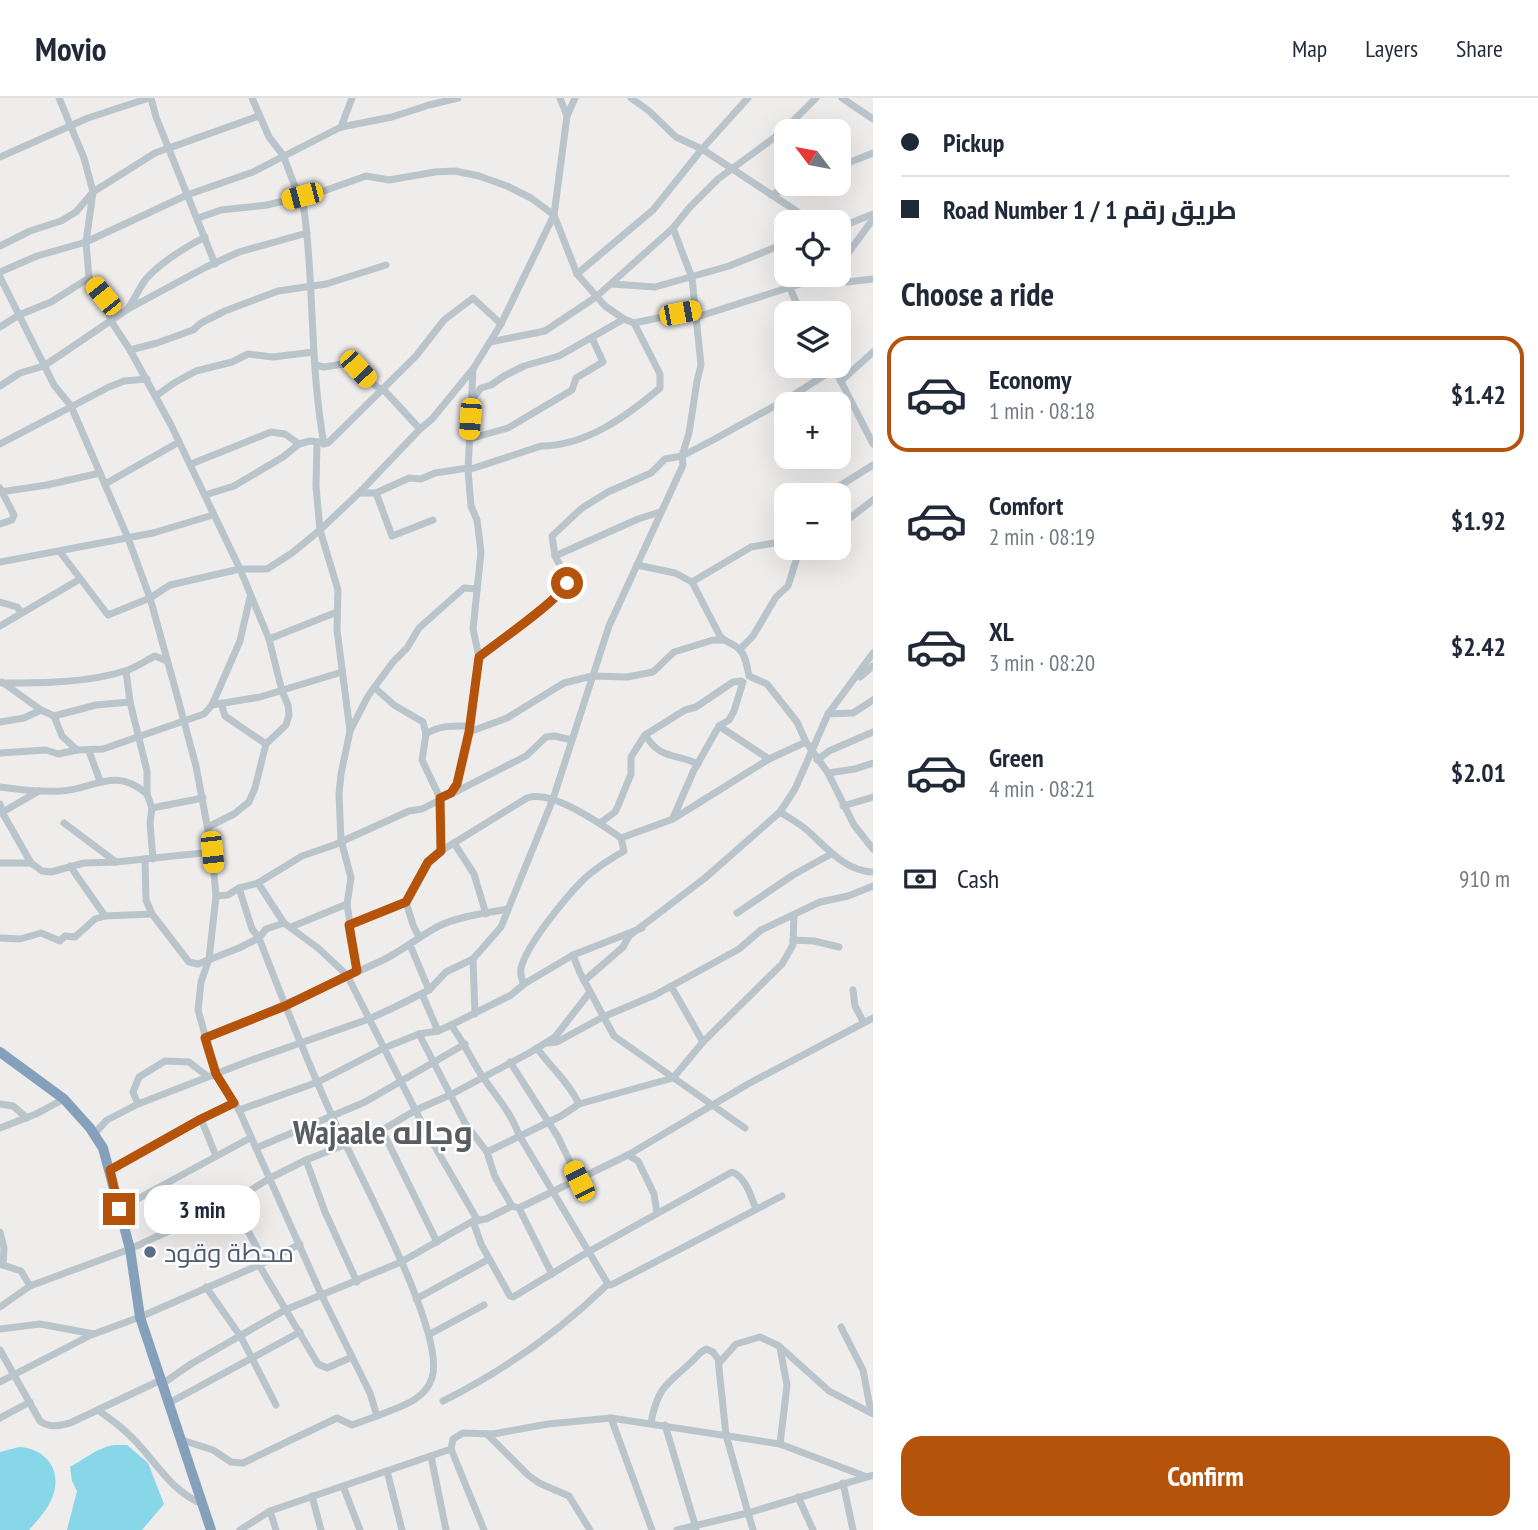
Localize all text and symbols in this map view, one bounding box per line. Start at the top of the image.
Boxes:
text: Movio [35,27,107,70]
text: Map [1292,33,1327,64]
text: Layers [1365,33,1418,64]
text: Share [1456,33,1503,64]
north arrow [774,119,850,196]
map controls [774,119,851,560]
text: Pickup [943,126,1004,159]
car [279,180,326,212]
text: Road Number 1 / طريق رقم 1 [943,193,1237,226]
button: locate [774,210,851,287]
car [82,273,125,319]
text: Choose a ride [901,273,1054,315]
car [658,299,703,327]
button: layers [774,301,851,378]
car [336,346,381,392]
icon: car [905,363,968,426]
text: Economy [989,363,1071,396]
text: $1.42 [1451,378,1506,411]
button: + [774,392,851,469]
text: 1 min · 08:18 [989,396,1095,425]
car [459,397,482,441]
button: − [774,483,851,560]
icon: car [905,489,968,552]
text: Comfort [989,489,1063,522]
text: $1.92 [1451,504,1506,537]
text: 2 min · 08:19 [989,522,1095,551]
route start [551,567,583,599]
icon: car [905,615,968,678]
text: XL [989,615,1014,648]
text: $2.42 [1451,630,1506,663]
text: 3 min · 08:20 [989,648,1095,677]
icon: car [905,741,968,804]
text: Green [989,741,1044,774]
text: $2.01 [1451,756,1506,789]
text: 4 min · 08:21 [989,774,1095,803]
car [200,830,225,874]
icon: cash [901,860,939,898]
text: Cash [957,862,999,895]
text: 910 m [1459,864,1510,893]
district label: Wajaale وجاله [292,1110,473,1153]
car [561,1158,598,1204]
callout: 3 min [144,1184,259,1234]
route end [103,1193,135,1225]
text: 3 min [179,1195,225,1224]
place label: محطة وقود [164,1236,294,1269]
marker: محطة وقود [142,1244,158,1260]
button: Confirm [901,1436,1510,1516]

